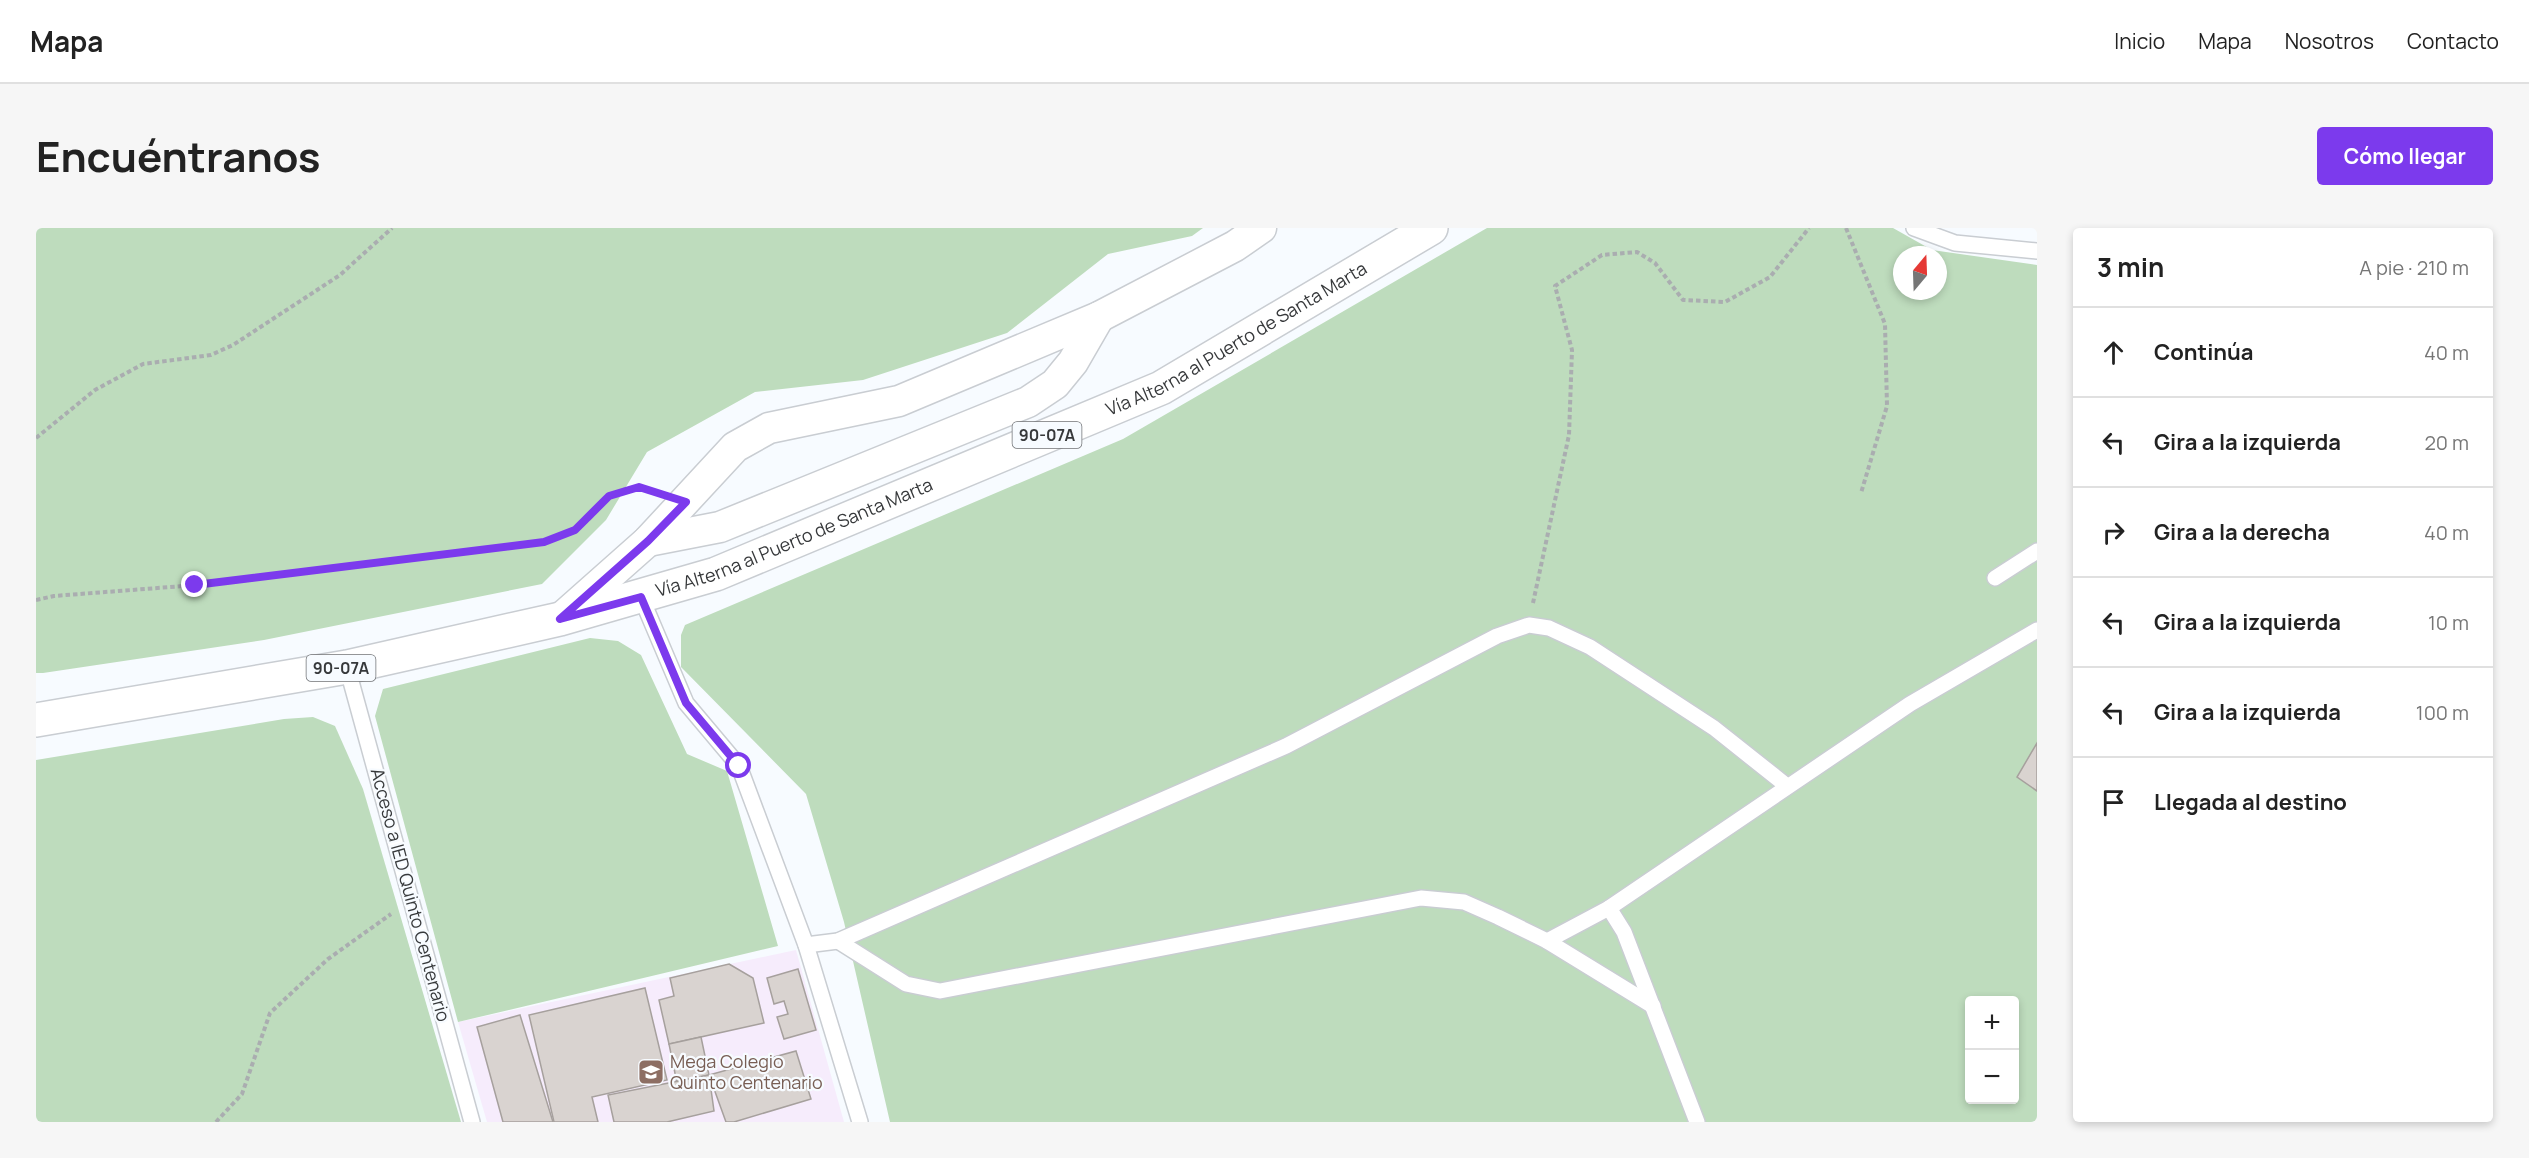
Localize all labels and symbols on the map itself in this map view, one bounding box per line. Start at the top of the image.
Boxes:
north arrow [1893,246,1947,300]
street label: Vía Alterna al Puerto de Santa Marta [1102,256,1371,421]
road number: 90-07A [1012,422,1082,448]
street label: Vía Alterna al Puerto de Santa Marta [653,472,936,602]
route end [181,571,207,597]
road number: 90-07A [306,655,376,681]
route start [725,752,751,778]
street label: Acceso a IED Quinto Centenario [366,765,456,1024]
place label: Mega Colegio Quinto Centenario [670,1049,823,1094]
school or university icon: Mega Colegio Quinto Centenario [636,1057,666,1087]

